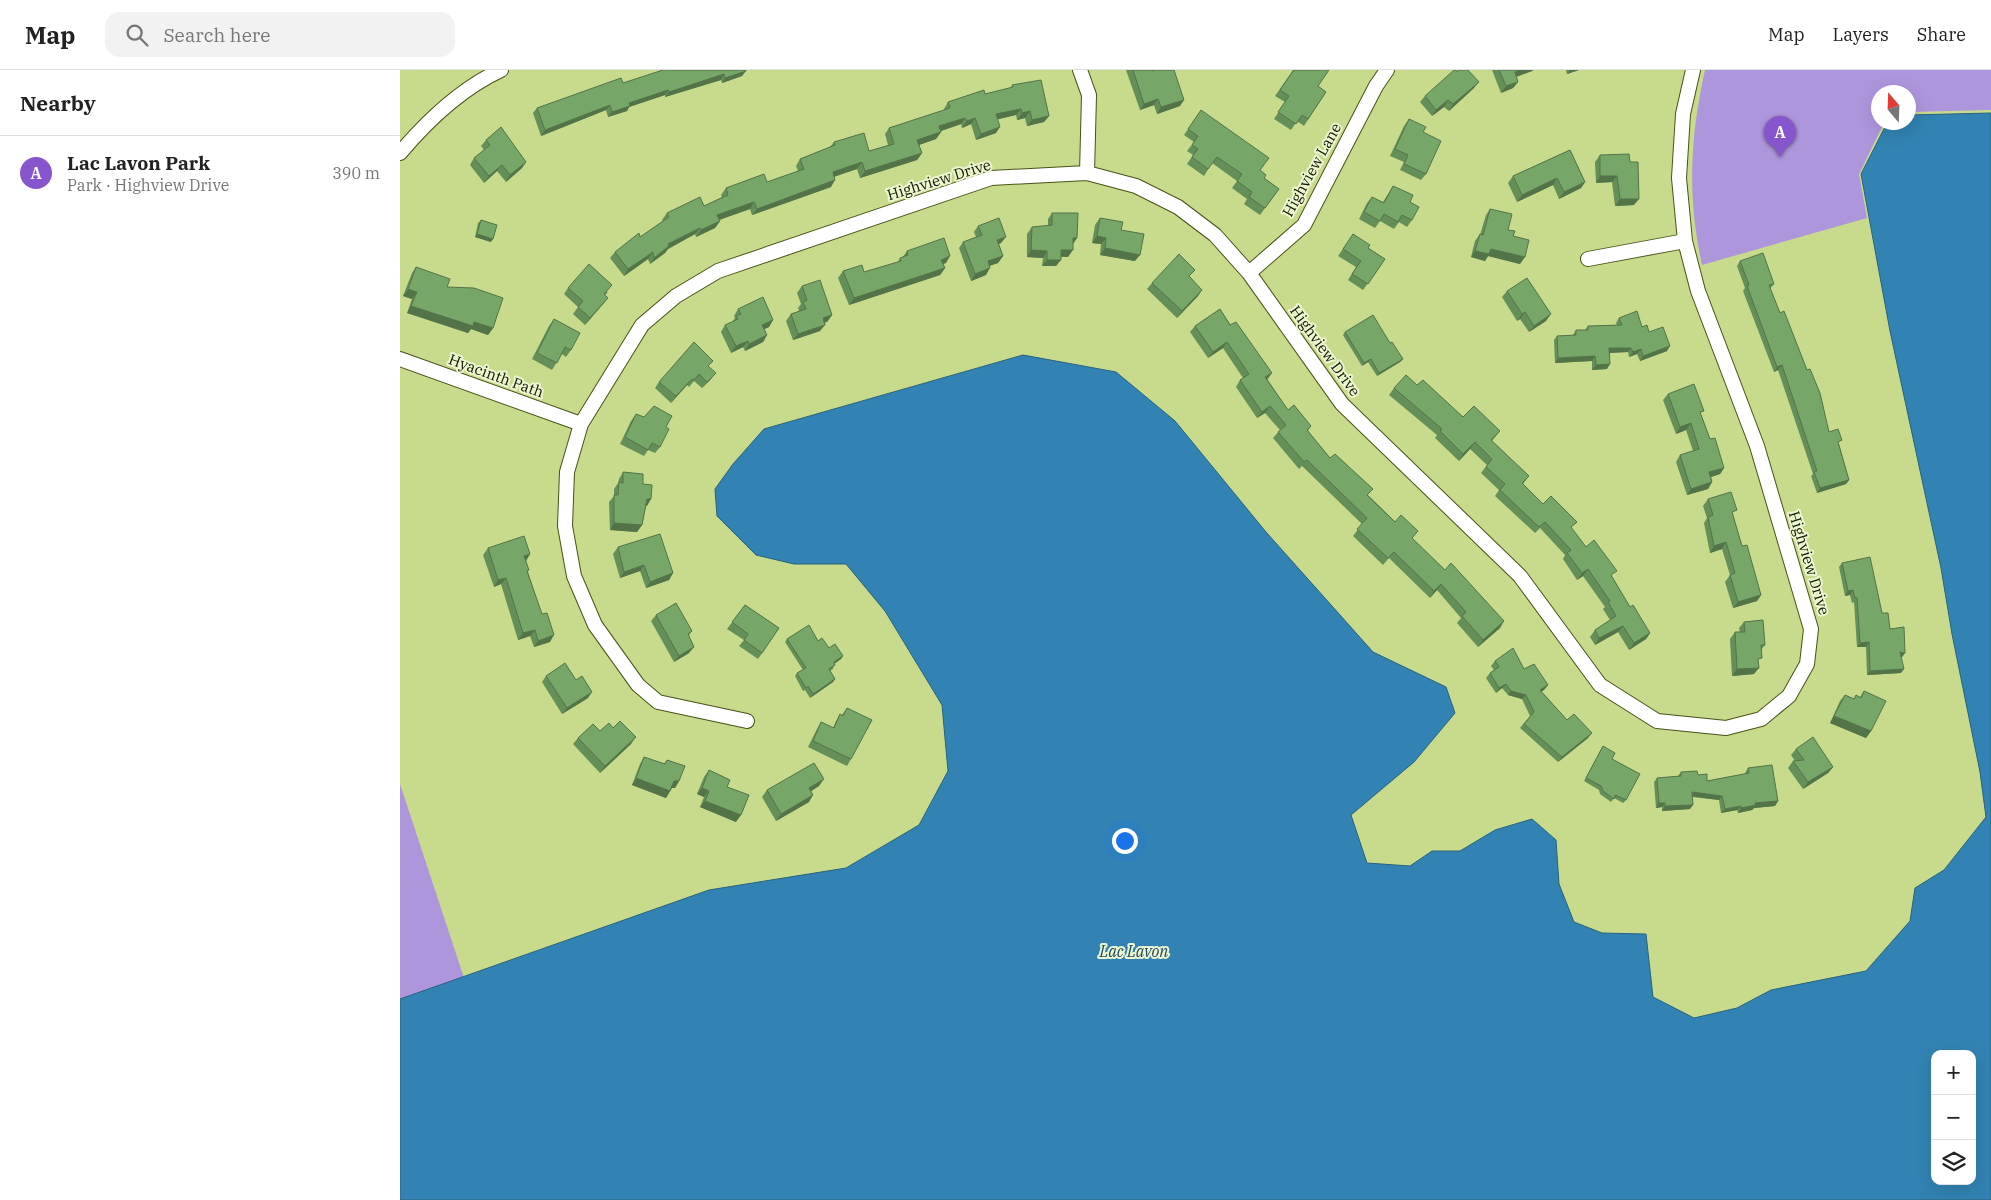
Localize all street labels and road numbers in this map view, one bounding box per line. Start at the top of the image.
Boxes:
street label: Highview Lane [1278,119,1345,220]
street label: Highview Drive [885,155,993,204]
street label: Highview Drive [1286,302,1365,400]
street label: Hyacinth Path [446,350,546,402]
street label: Highview Drive [1785,509,1834,617]

